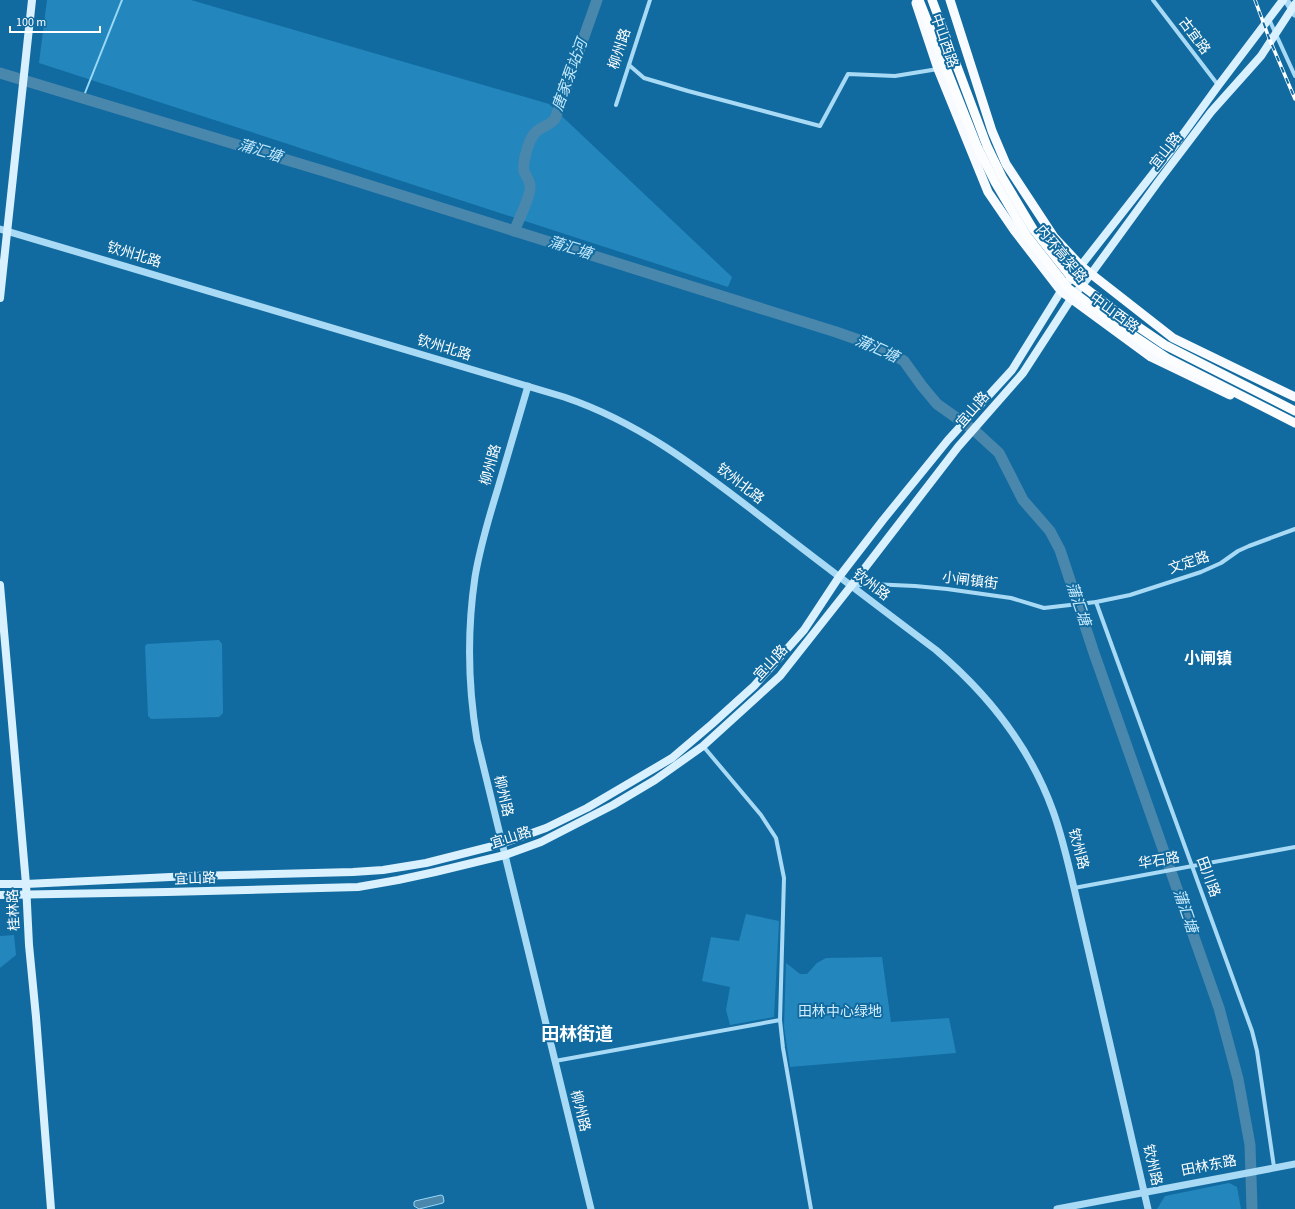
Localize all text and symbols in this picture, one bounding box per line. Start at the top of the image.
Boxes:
scale bar [10,8,100,34]
street label: 中山西路 [925,11,963,71]
street label: 古宜路 [1173,13,1215,59]
text: 100 m [16,14,46,31]
street label: 柳州路 [604,26,636,72]
water label: 唐家泵站河 [547,33,594,114]
street label: 宜山路 [1145,128,1187,174]
water label: 蒲汇塘 [235,134,287,168]
street label: 内环高架路 [1031,221,1091,287]
water label: 蒲汇塘 [545,231,597,265]
street label: 钦州北路 [104,237,164,273]
street label: 中山西路 [1085,288,1143,338]
street label: 钦州北路 [414,330,474,366]
water label: 蒲汇塘 [852,330,905,369]
street label: 宜山路 [952,388,994,432]
street label: 柳州路 [476,442,506,488]
street label: 钦州北路 [712,459,768,509]
street label: 文定路 [1166,547,1212,579]
street label: 钦州路 [848,564,894,606]
street label: 小闸镇街 [941,568,999,594]
water label: 蒲汇塘 [1061,579,1096,632]
street label: 宜山路 [749,641,793,685]
district label: 小闸镇 [1184,648,1232,670]
street label: 柳州路 [489,773,517,819]
street label: 宜山路 [488,822,534,854]
street label: 钦州路 [1063,826,1093,872]
street label: 华石路 [1137,848,1181,874]
street label: 田川路 [1191,854,1225,900]
street label: 宜山路 [174,868,216,890]
water label: 蒲汇塘 [1168,886,1203,939]
street label: 桂林路 [3,889,25,931]
park label: 田林中心绿地 [798,1002,882,1022]
district label: 田林街道 [541,1022,613,1047]
street label: 柳州路 [565,1088,595,1134]
street label: 钦州路 [1138,1142,1166,1188]
street label: 田林东路 [1180,1151,1238,1181]

